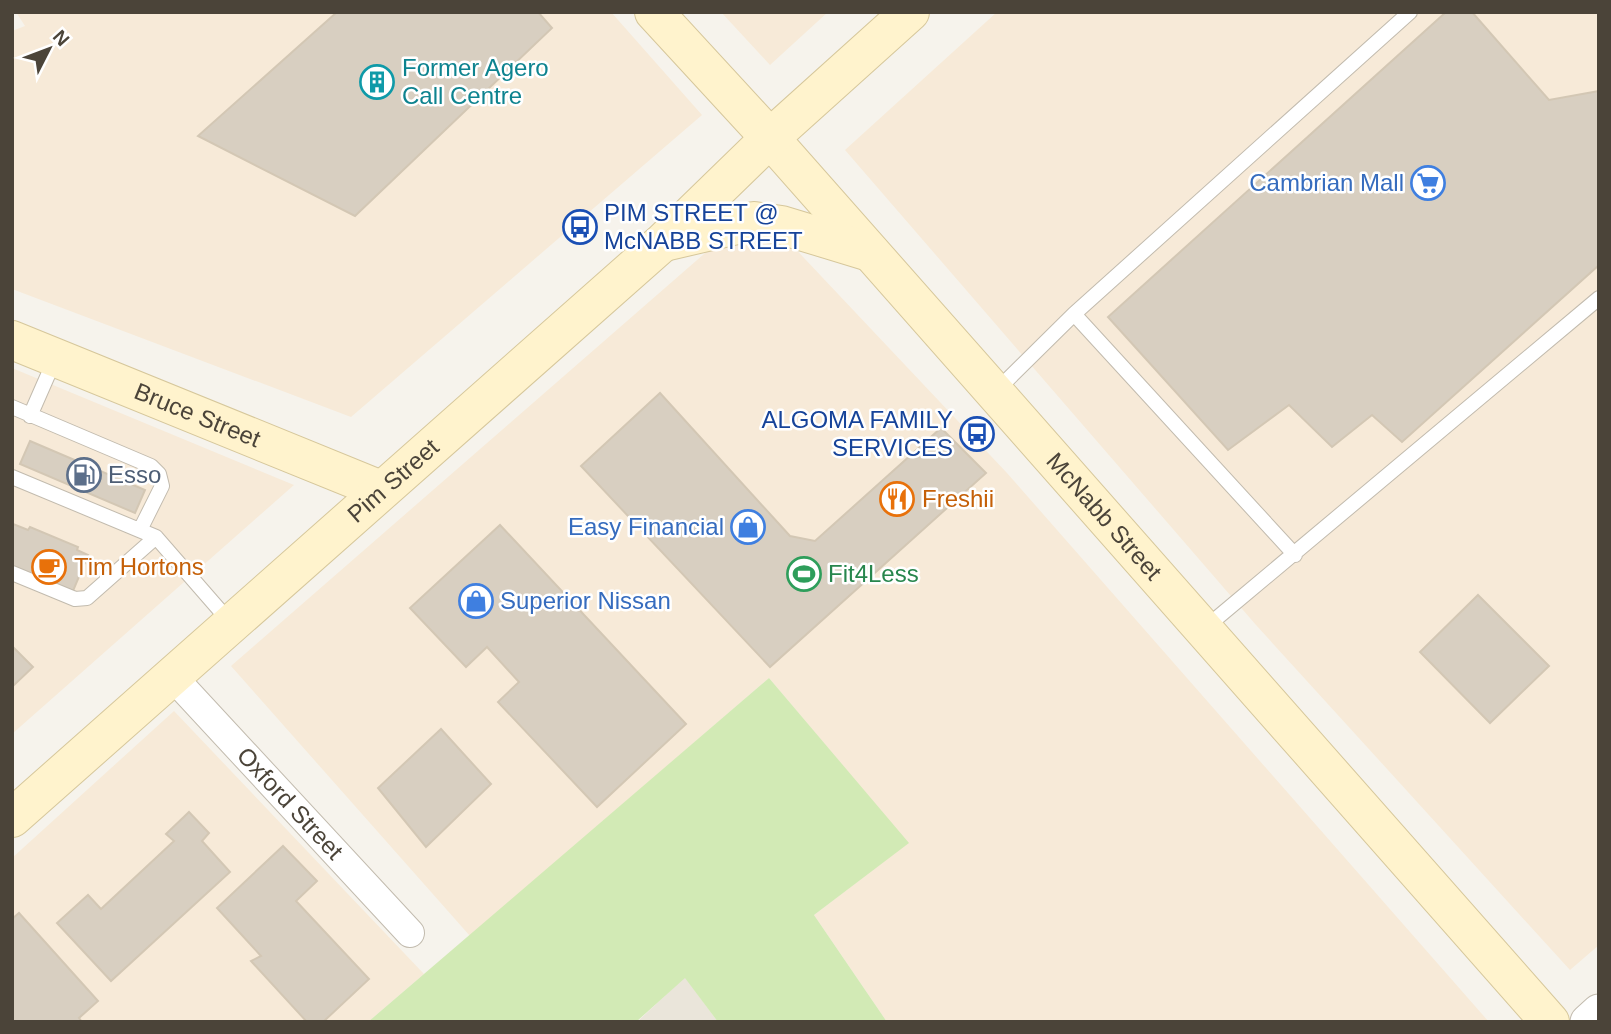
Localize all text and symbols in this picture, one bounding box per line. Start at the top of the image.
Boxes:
north arrow [14,14,84,84]
text: N [49,26,74,50]
place label: Former Agero Call Centre [402,54,549,109]
building icon: Former Agero Call Centre [358,63,396,101]
supermarket icon: Cambrian Mall [1409,164,1447,202]
place label: Cambrian Mall [1249,169,1404,196]
place label: PIM STREET @ McNABB STREET [604,199,803,254]
bus stop icon: PIM STREET @ McNABB STREET [561,208,599,246]
street label: Bruce Street [131,377,265,453]
place label: ALGOMA FAMILY SERVICES [761,406,953,461]
bus stop icon: ALGOMA FAMILY SERVICES [958,415,996,453]
street label: Pim Street [342,433,444,528]
street label: McNabb Street [1041,447,1168,585]
fuel station icon: Esso [65,456,103,494]
place label: Esso [108,461,161,488]
restaurant icon: Freshii [878,480,916,518]
place label: Freshii [922,485,994,512]
shop icon: Easy Financial [729,508,767,546]
place label: Easy Financial [568,513,724,540]
cafe icon: Tim Hortons [30,548,68,586]
place label: Tim Hortons [74,553,204,580]
sports icon: Fit4Less [785,555,823,593]
place label: Fit4Less [828,560,919,587]
shop icon: Superior Nissan [457,582,495,620]
place label: Superior Nissan [500,587,671,614]
street label: Oxford Street [232,741,349,865]

